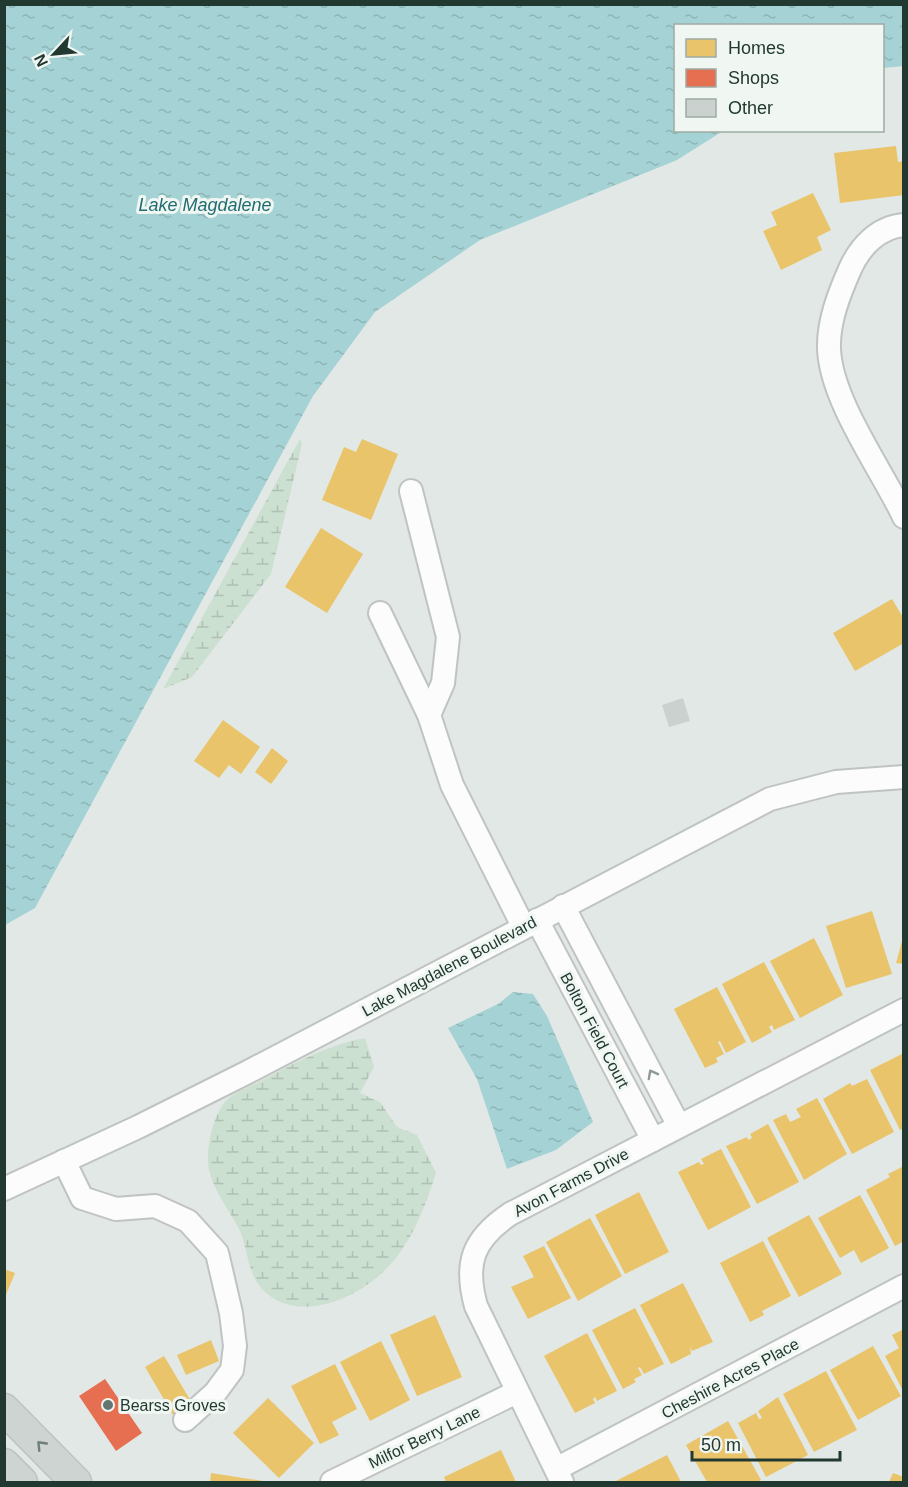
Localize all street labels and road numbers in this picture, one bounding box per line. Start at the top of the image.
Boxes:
street label: Lake Magdalene Boulevard [359,913,539,1020]
street label: Bolton Field Court [557,970,632,1091]
street label: Avon Farms Drive [511,1145,632,1220]
street label: Cheshire Acres Place [659,1335,802,1422]
street label: Milfor Berry Lane [366,1403,483,1472]

